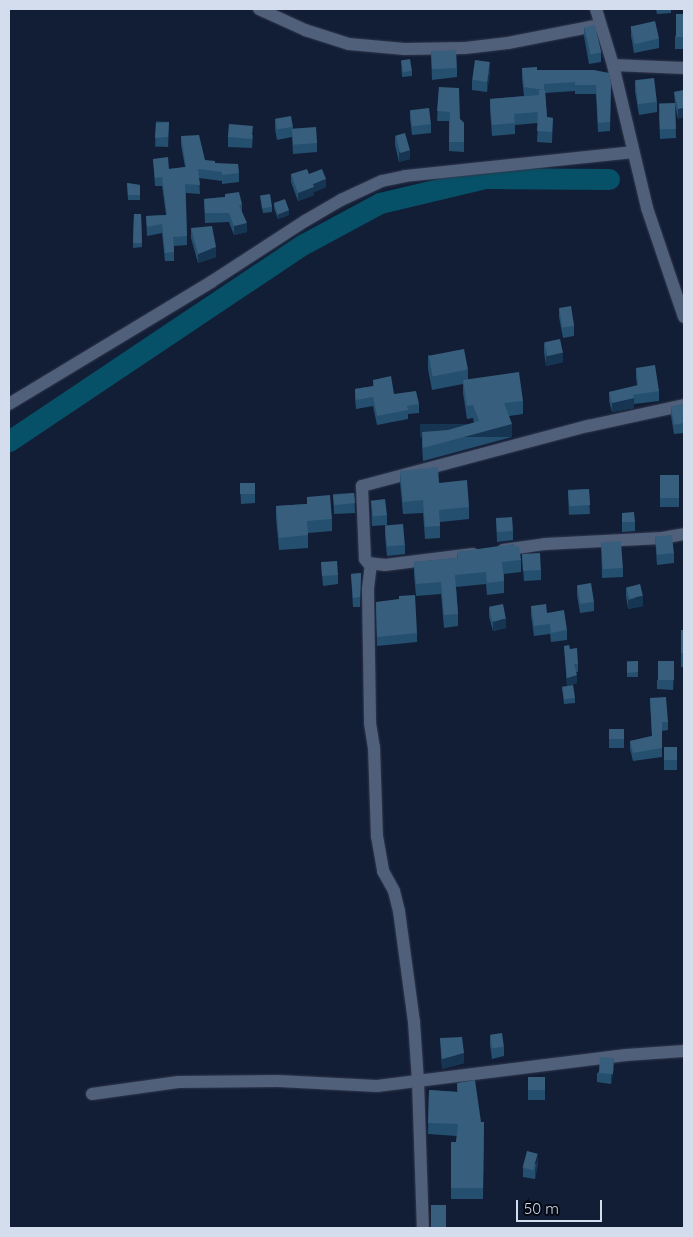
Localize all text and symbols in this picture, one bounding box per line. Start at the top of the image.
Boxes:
scale bar [518,1190,604,1222]
text: 50 m [524,1199,559,1218]

